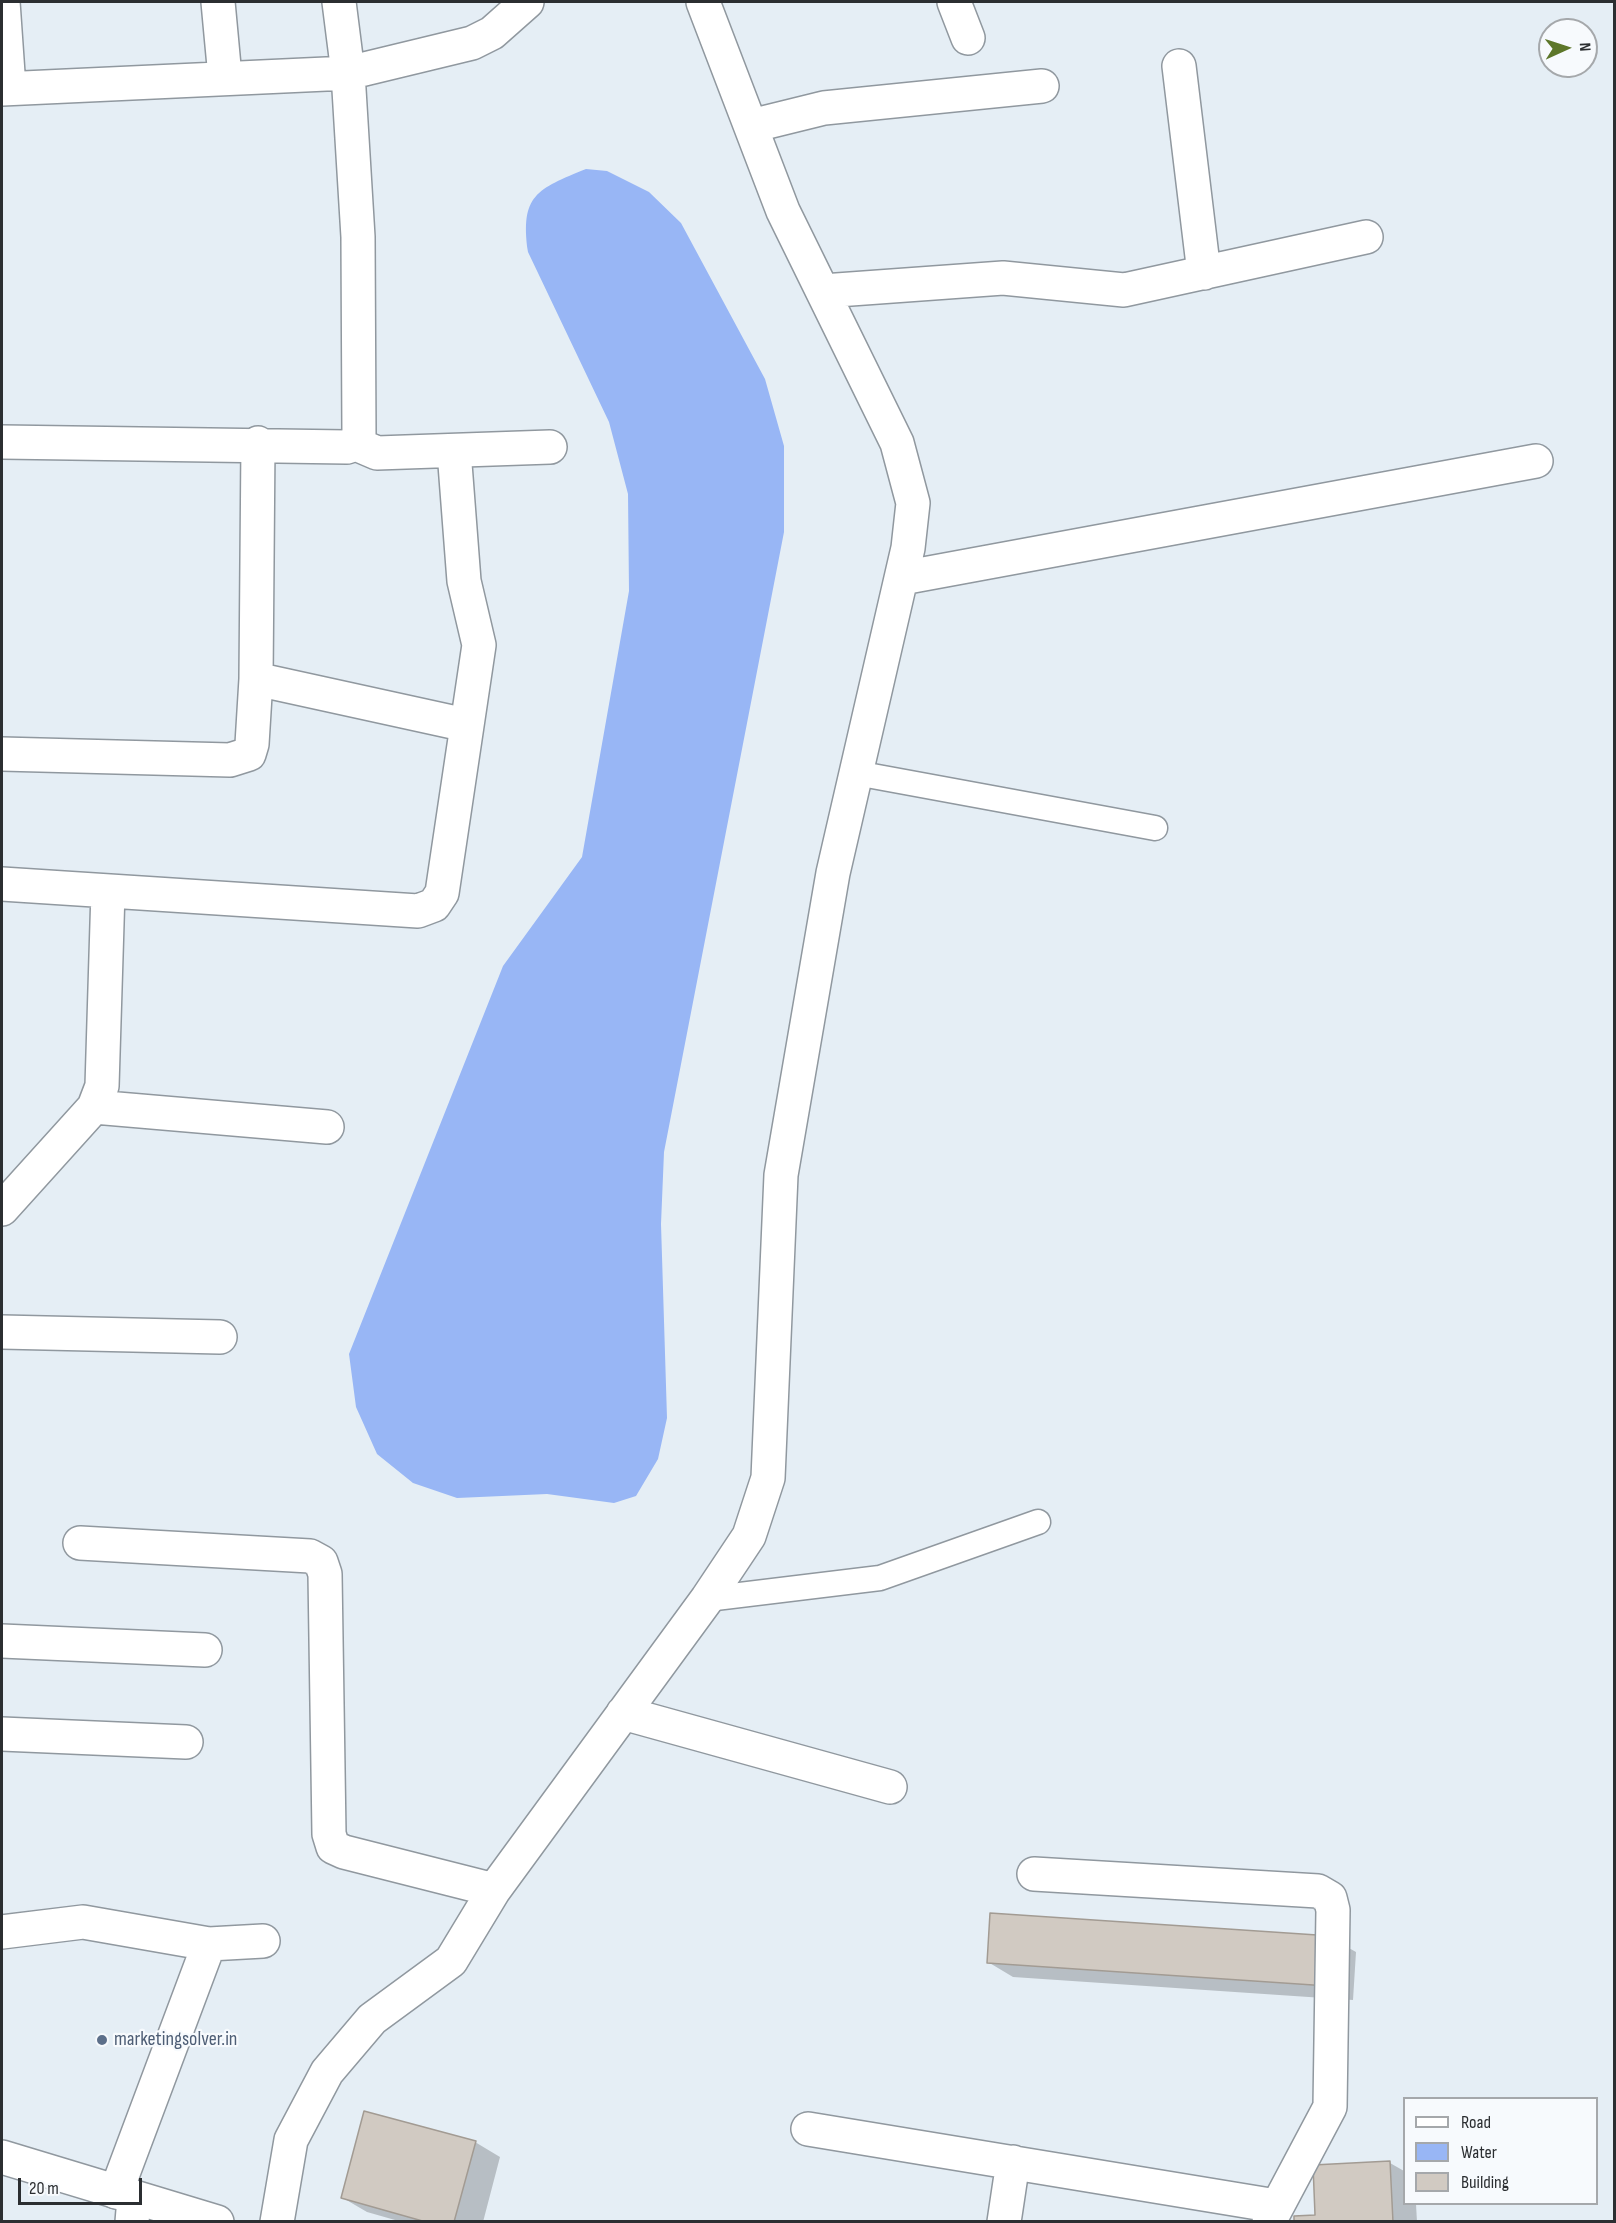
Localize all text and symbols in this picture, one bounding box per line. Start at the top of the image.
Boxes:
north arrow [1538,18,1598,78]
text: N [1575,42,1594,52]
place label: marketingsolver.in [114,2028,237,2052]
marker: marketingsolver.in [95,2033,109,2047]
legend [1403,2097,1598,2205]
text: Road [1461,2112,1491,2133]
text: Water [1461,2142,1497,2163]
scale bar [21,2166,146,2204]
text: Building [1461,2172,1509,2193]
text: 20 m [29,2178,59,2199]

